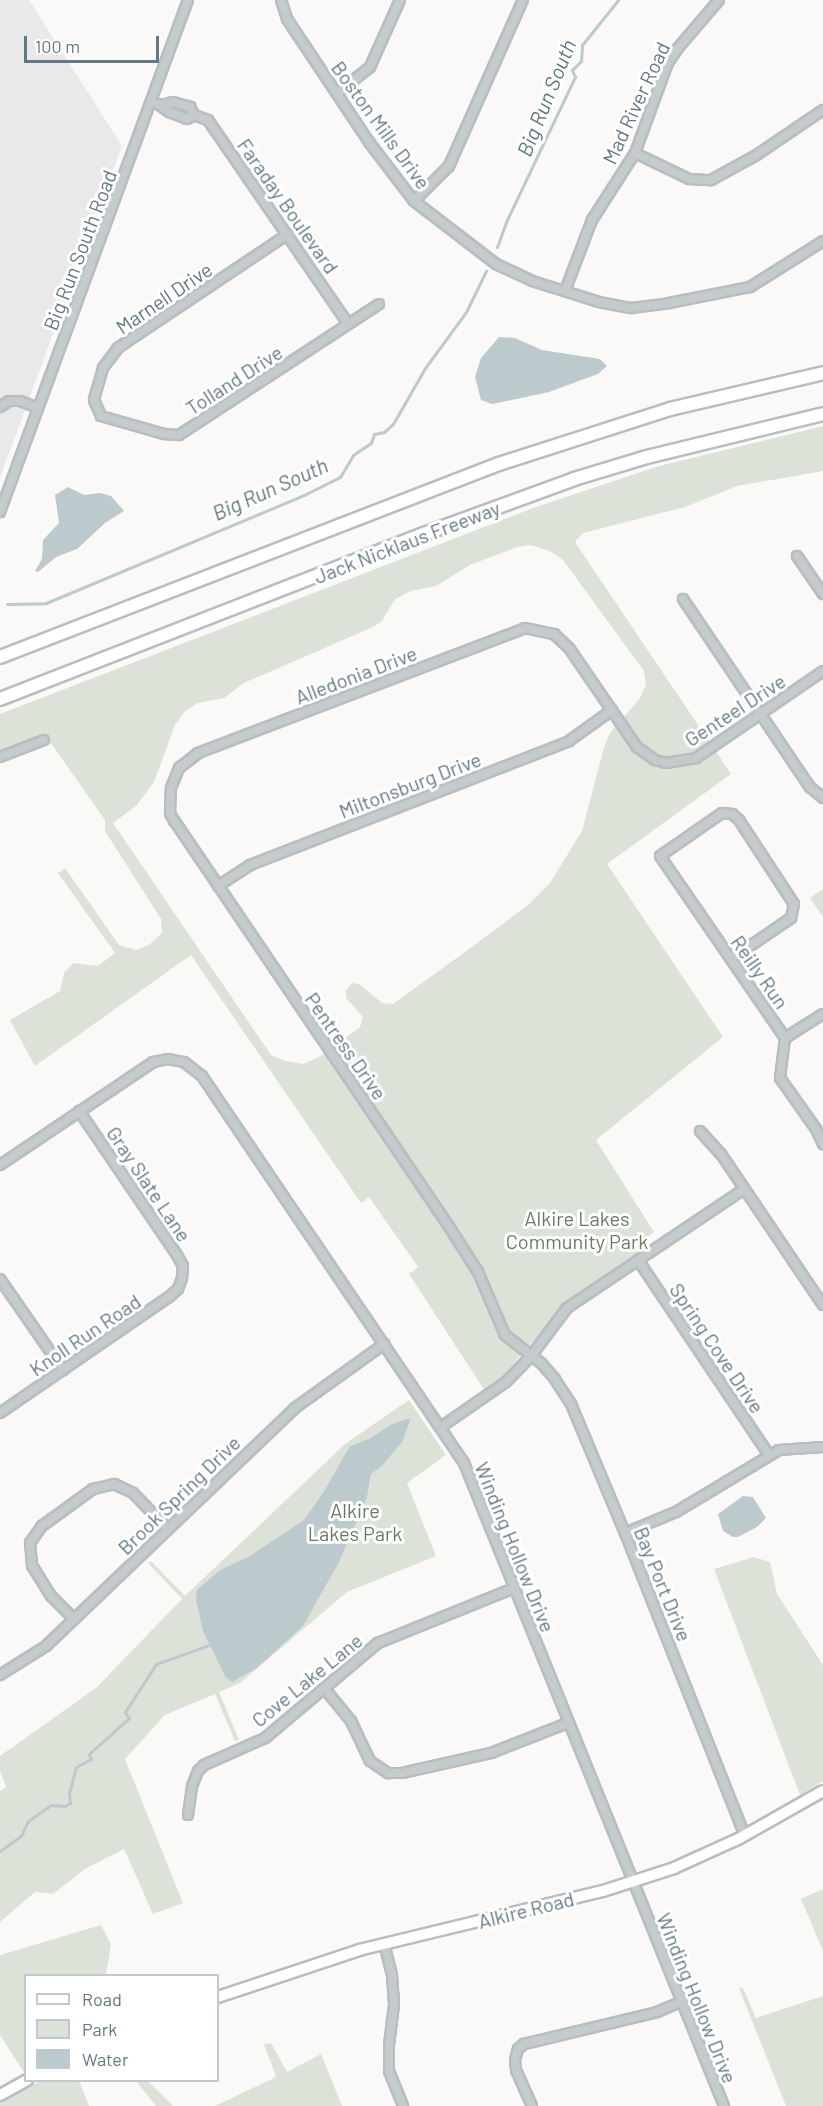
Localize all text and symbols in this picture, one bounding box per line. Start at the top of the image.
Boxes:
scale bar [27,24,162,62]
text: 100 m [35,35,80,57]
water label: Big Run South [511,36,581,160]
street label: Mad River Road [597,38,675,168]
street label: Boston Mills Drive [326,56,436,194]
street label: Faraday Boulevard [232,134,344,278]
street label: Big Run South Road [38,167,122,333]
street label: Marnell Drive [111,257,217,339]
street label: Tolland Drive [181,340,287,420]
water label: Big Run South [208,452,332,526]
street label: Jack Nicklaus Freeway [311,495,503,589]
street label: Alledonia Drive [292,641,420,709]
street label: Genteel Drive [680,669,790,751]
street label: Miltonsburg Drive [336,747,484,823]
street label: Reilly Run [726,931,794,1013]
street label: Pentress Drive [300,988,392,1104]
street label: Gray Slate Lane [102,1122,196,1246]
park label: Alkire Lakes Community Park [506,1207,648,1254]
street label: Spring Cove Drive [665,1278,769,1418]
street label: Knoll Run Road [25,1289,145,1381]
street label: Brook Spring Drive [113,1431,245,1559]
street label: Winding Hollow Drive [470,1458,560,1636]
park label: Alkire Lakes Park [308,1498,402,1545]
street label: Bay Port Drive [629,1523,697,1645]
street label: Cove Lake Lane [247,1628,367,1732]
street label: Alkire Road [476,1887,576,1933]
street label: Winding Hollow Drive [652,1909,742,2087]
legend [24,1974,219,2082]
text: Road [82,1988,122,2010]
text: Park [82,2018,117,2040]
text: Water [82,2048,129,2070]

